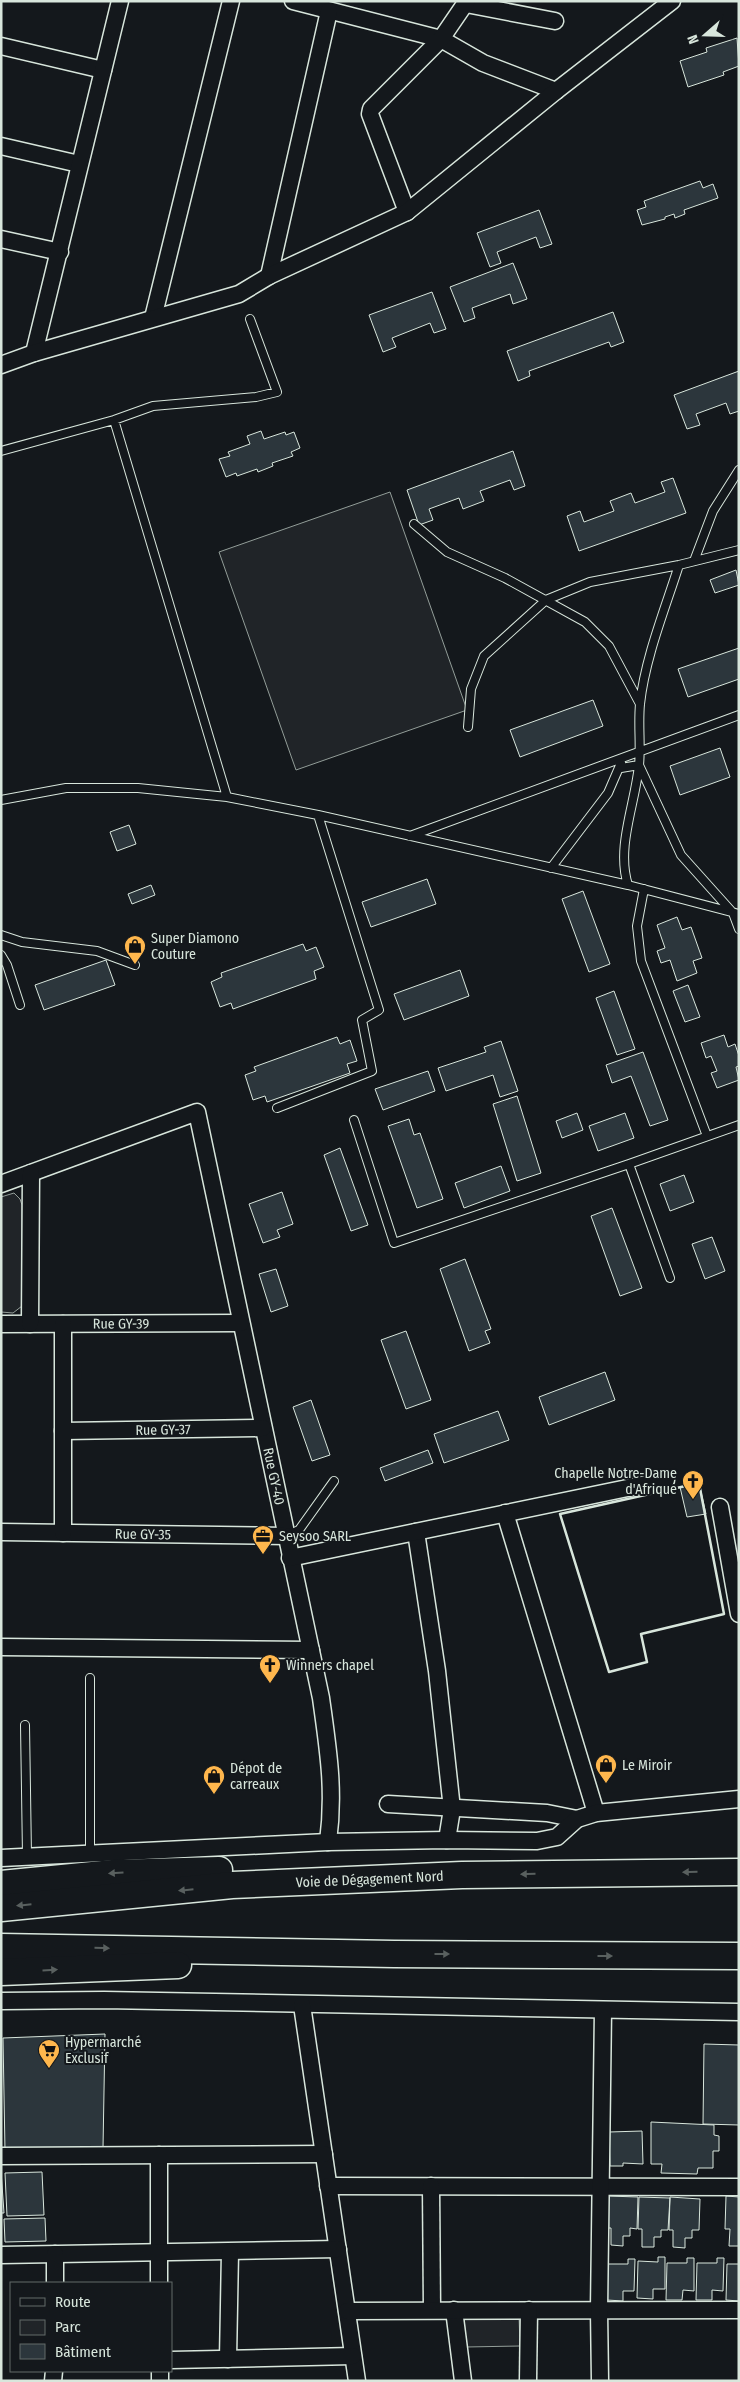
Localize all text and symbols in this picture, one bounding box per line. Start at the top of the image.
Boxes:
north arrow [680,10,730,60]
text: N [684,32,703,46]
place label: Super Diamono Couture [151,930,239,963]
shop icon: Super Diamono Couture [123,934,147,965]
street label: Rue GY-39 [93,1315,149,1332]
street label: Rue GY-37 [135,1421,191,1438]
street label: Rue GY-40 [260,1446,288,1506]
place label: Chapelle Notre-Dame d'Afrique [554,1465,677,1498]
church icon: Chapelle Notre-Dame d'Afrique [681,1469,705,1500]
office icon: Seysoo SARL [251,1524,275,1555]
street label: Rue GY-35 [115,1525,171,1543]
place label: Seysoo SARL [279,1528,351,1545]
church icon: Winners chapel [258,1653,282,1684]
place label: Winners chapel [286,1657,374,1674]
shop icon: Le Miroir [594,1753,618,1784]
place label: Le Miroir [622,1757,672,1774]
place label: Dépot de carreaux [230,1760,282,1793]
shop icon: Dépot de carreaux [202,1764,226,1795]
street label: Voie de Dégagement Nord [295,1867,444,1891]
one-way arrow [682,1868,698,1876]
one-way arrow [108,1870,124,1878]
one-way arrow [519,1870,535,1878]
one-way arrow [178,1886,194,1894]
one-way arrow [16,1901,32,1909]
one-way arrow [95,1944,111,1952]
one-way arrow [435,1950,451,1958]
one-way arrow [597,1952,613,1960]
one-way arrow [42,1966,58,1974]
place label: Hypermarché Exclusif [65,2034,141,2067]
supermarket icon: Hypermarché Exclusif [37,2038,61,2069]
legend [10,2282,172,2372]
text: Route [55,2293,91,2311]
text: Parc [55,2318,81,2336]
text: Bâtiment [55,2343,111,2361]

